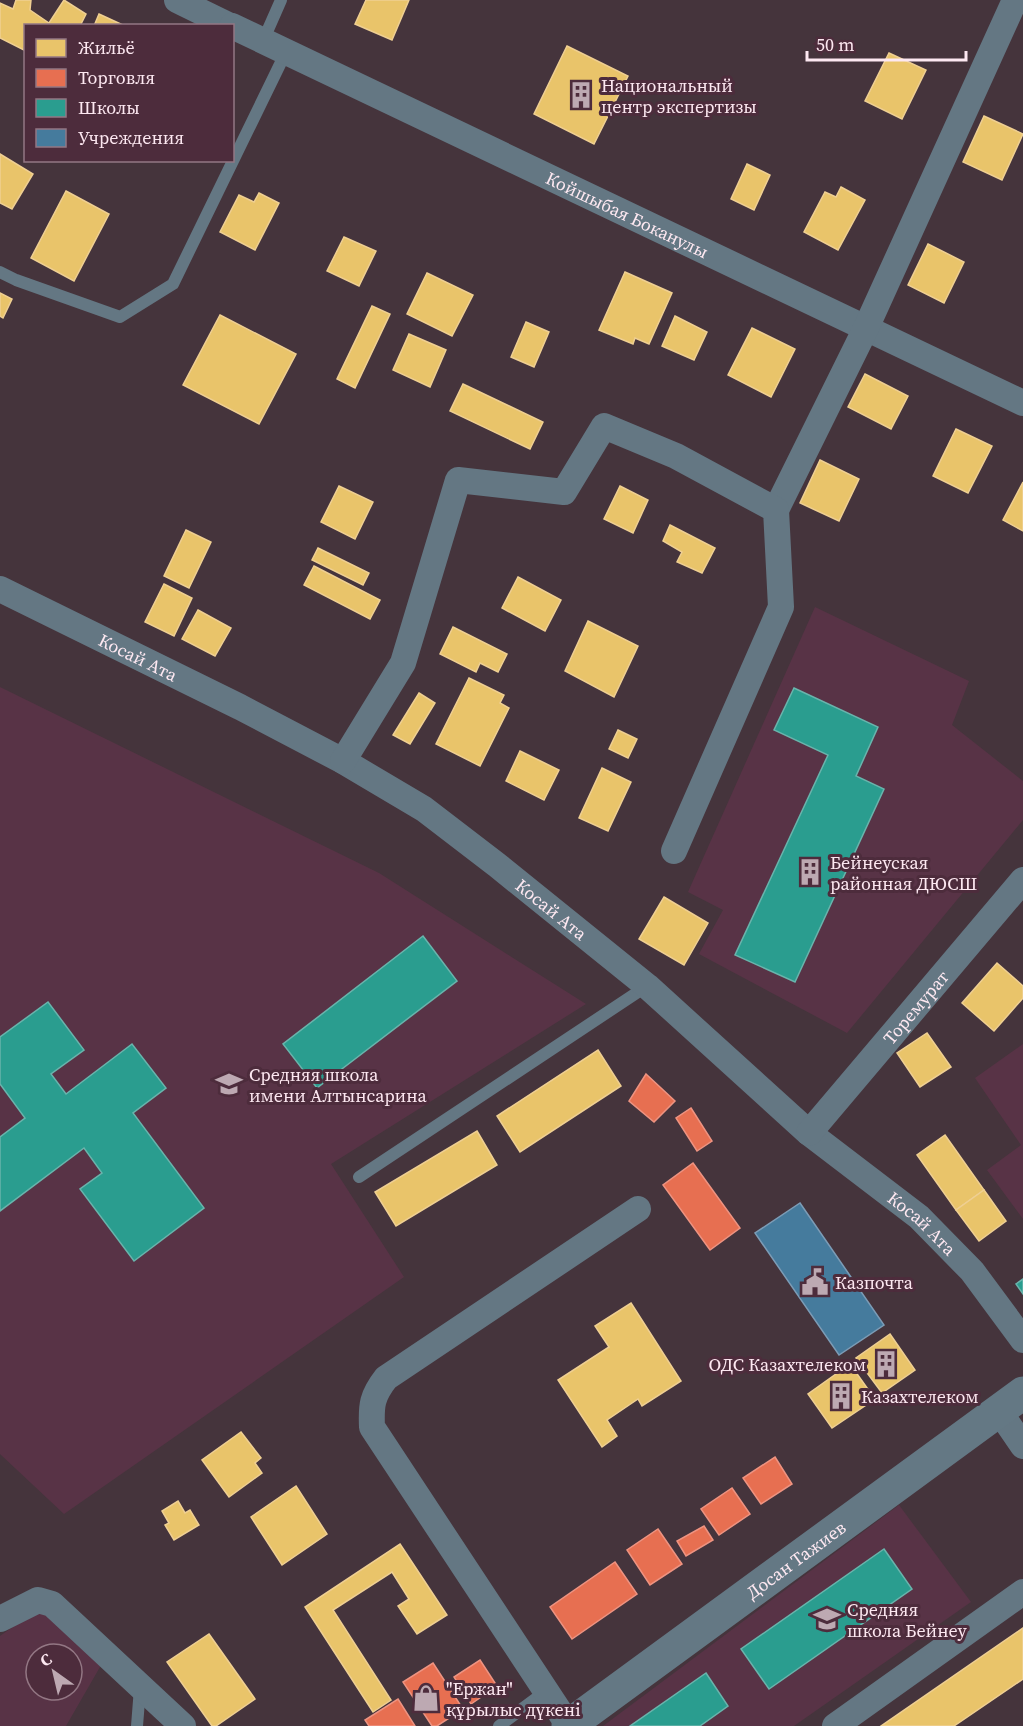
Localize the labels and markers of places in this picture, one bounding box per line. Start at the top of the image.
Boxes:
place label: Национальный центр экспертизы [601,73,757,119]
building icon: Национальный центр экспертизы [566,80,596,110]
place label: Бейнеуская районная ДЮСШ [830,850,977,896]
building icon: Бейнеуская районная ДЮСШ [795,857,825,887]
place label: Средняя школа имени Алтынсарина [249,1062,428,1108]
school or university icon: Средняя школа имени Алтынсарина [214,1069,244,1099]
public building icon: Казпочта [800,1267,830,1297]
place label: Казпочта [835,1270,914,1295]
building icon: ОДС Казахтелеком [871,1349,901,1379]
place label: ОДС Казахтелеком [708,1352,866,1377]
building icon: Казахтелеком [826,1381,856,1411]
place label: Казахтелеком [861,1384,979,1409]
place label: Средняя школа Бейнеу [847,1597,967,1643]
school or university icon: Средняя школа Бейнеу [812,1604,842,1634]
place label: "Ержан" құрылыс дүкені [446,1676,581,1722]
shop icon: "Ержан" құрылыс дүкені [411,1683,441,1713]

